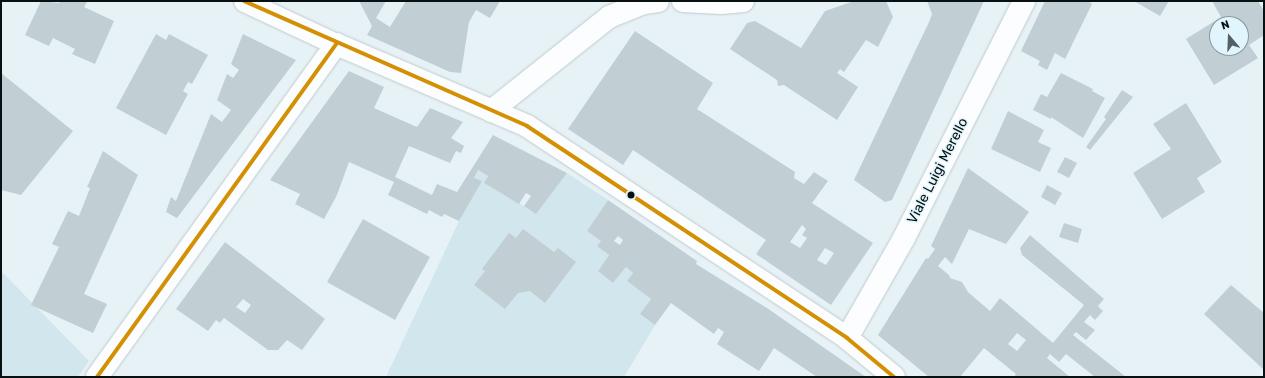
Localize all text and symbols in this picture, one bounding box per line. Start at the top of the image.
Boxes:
north arrow [1209,16,1249,56]
text: N [1219,18,1231,33]
street label: Viale Luigi Merello [904,115,972,227]
unlabelled marker [626,190,636,200]

